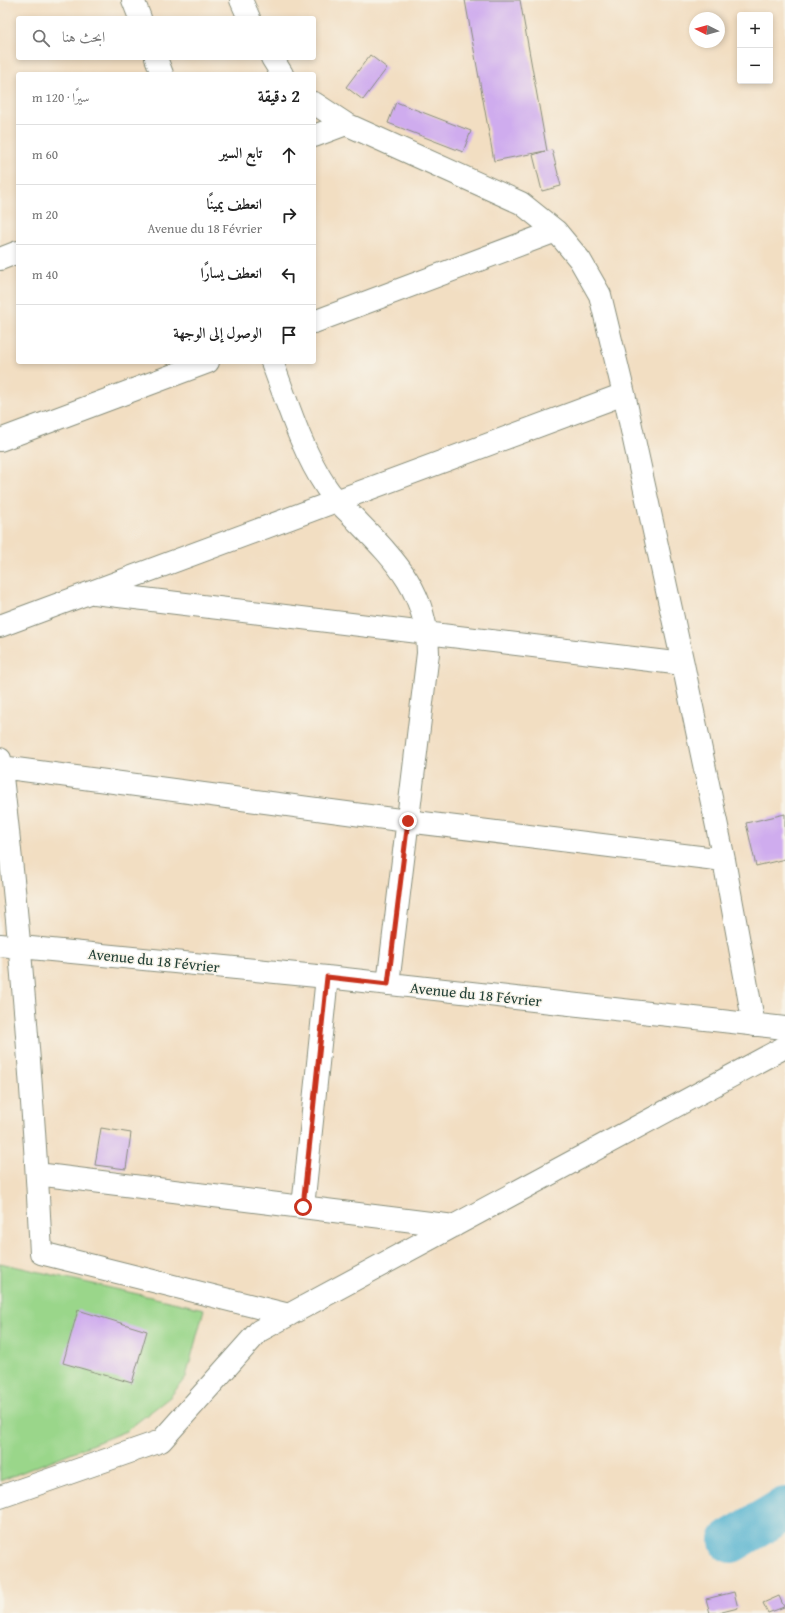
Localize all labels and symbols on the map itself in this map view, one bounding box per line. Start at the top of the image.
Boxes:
north arrow [689,12,725,48]
route end [399,812,417,830]
street label: Avenue du 18 Février [87,943,221,977]
street label: Avenue du 18 Février [409,977,543,1011]
route start [294,1198,312,1216]

